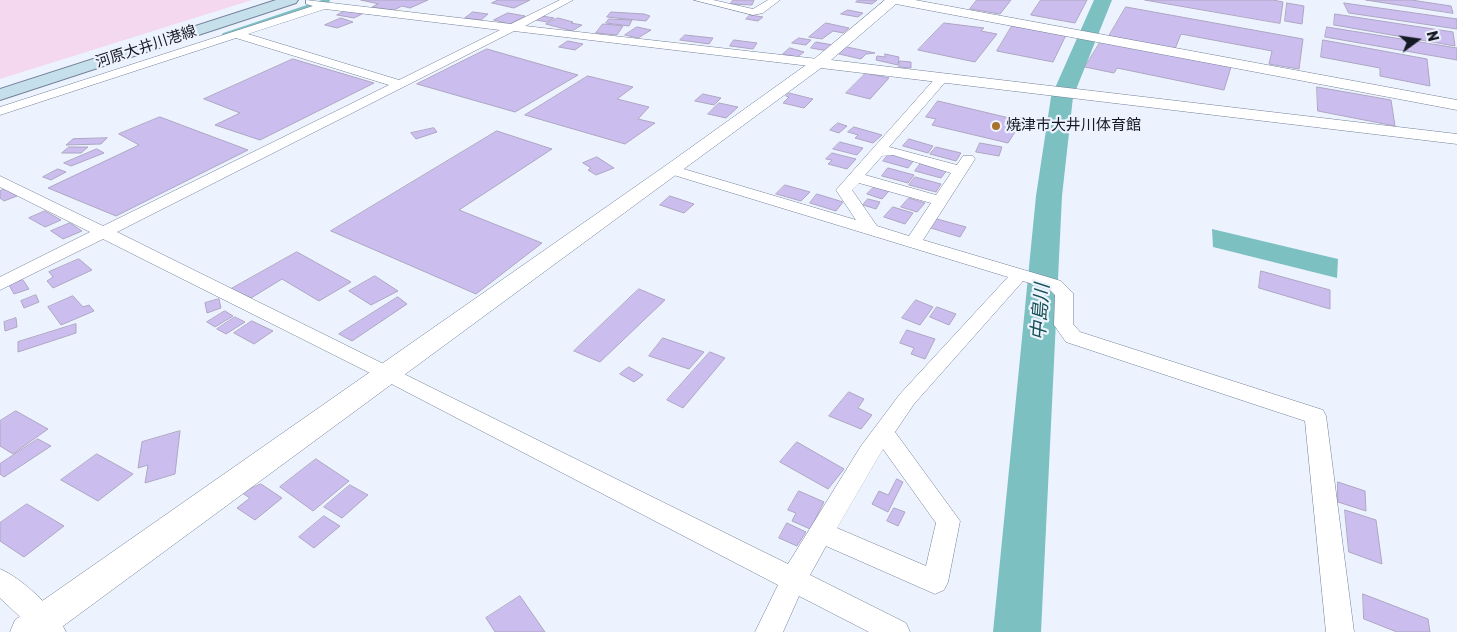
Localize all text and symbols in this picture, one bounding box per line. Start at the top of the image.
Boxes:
north arrow [1392,15,1442,65]
street label: 河原大井川港線 [93,22,199,72]
text: N [1423,29,1442,43]
place label: 焼津市大井川体育館 [1006,117,1141,135]
marker: 焼津市大井川体育館 [990,120,1002,132]
water label: 中島川 [1028,283,1054,341]

